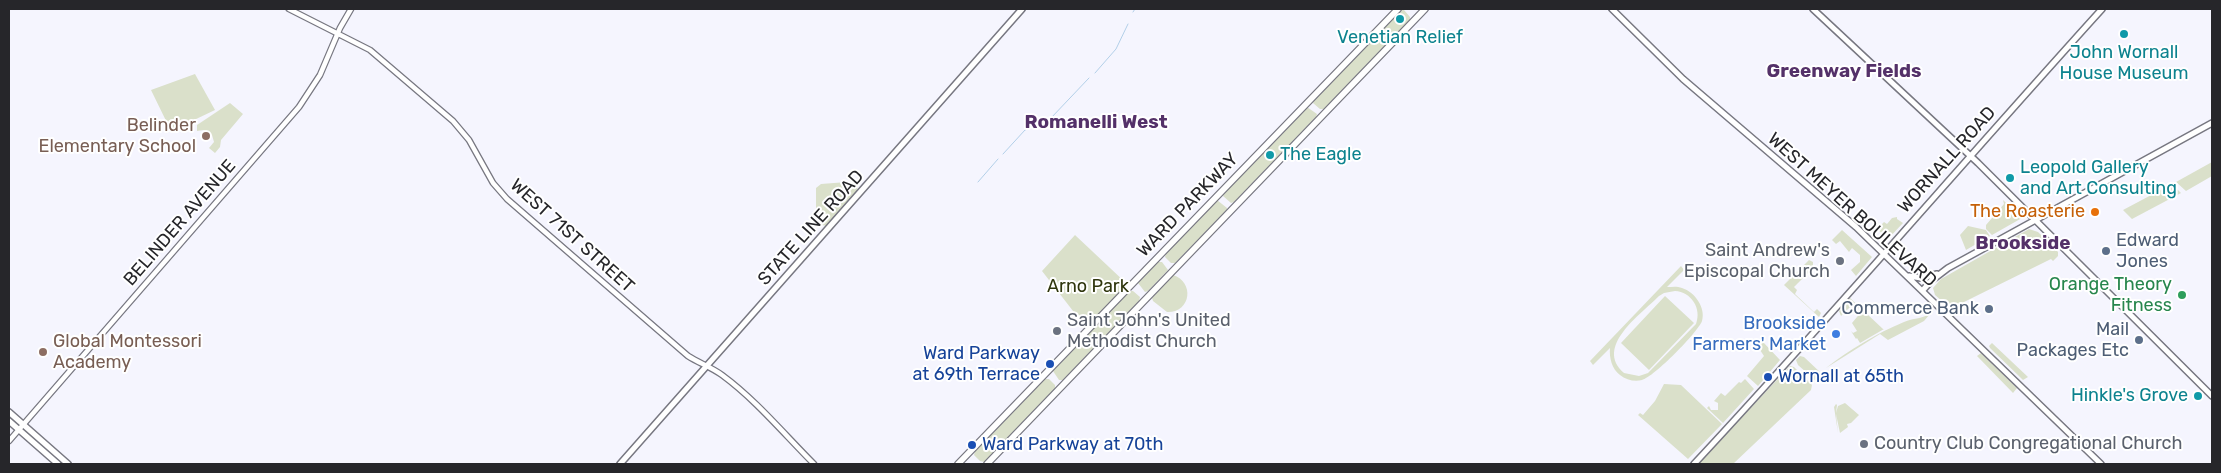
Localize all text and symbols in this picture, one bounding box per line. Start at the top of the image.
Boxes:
marker: Venetian Relief [1394,13,1406,25]
place label: Venetian Relief [1337,27,1463,49]
marker: John Wornall House Museum [2118,28,2130,40]
place label: John Wornall House Museum [2060,42,2188,84]
district label: Greenway Fields [1766,61,1922,83]
street label: WORNALL ROAD [1894,102,2000,218]
district label: Romanelli West [1024,112,1168,134]
place label: Belinder Elementary School [38,115,196,158]
street label: WEST MEYER BOULEVARD [1763,128,1941,292]
marker: Belinder Elementary School [200,130,212,142]
place label: The Eagle [1280,144,1362,166]
street label: WARD PARKWAY [1133,148,1243,262]
marker: The Eagle [1264,149,1276,161]
street label: BELINDER AVENUE [119,156,241,290]
place label: Leopold Gallery and Art Consulting [2020,157,2177,200]
street label: STATE LINE ROAD [754,166,868,290]
marker: Leopold Gallery and Art Consulting [2004,172,2016,184]
street label: WEST 71ST STREET [505,175,639,297]
place label: The Roasterie [1970,201,2085,223]
marker: The Roasterie [2089,206,2101,218]
place label: Edward Jones [2116,230,2179,272]
district label: Brookside [1975,233,2071,255]
place label: Saint Andrew's Episcopal Church [1684,240,1830,282]
marker: Edward Jones [2100,245,2112,257]
marker: Saint Andrew's Episcopal Church [1834,255,1846,267]
place label: Orange Theory Fitness [2049,274,2172,316]
park label: Arno Park [1047,276,1129,298]
marker: Orange Theory Fitness [2176,289,2188,301]
place label: Commerce Bank [1841,298,1979,320]
marker: Commerce Bank [1983,303,1995,315]
place label: Saint John's United Methodist Church [1067,310,1231,352]
place label: Brookside Farmers' Market [1692,313,1826,356]
place label: Mail Packages Etc [2017,319,2129,362]
marker: Saint John's United Methodist Church [1051,325,1063,337]
marker: Brookside Farmers' Market [1830,328,1842,340]
place label: Global Montessori Academy [53,331,202,374]
marker: Mail Packages Etc [2133,334,2145,346]
place label: Ward Parkway at 69th Terrace [913,343,1040,386]
marker: Global Montessori Academy [37,346,49,358]
marker: Ward Parkway at 69th Terrace [1044,358,1056,370]
place label: Wornall at 65th [1778,366,1904,388]
marker: Wornall at 65th [1762,371,1774,383]
place label: Hinkle's Grove [2071,385,2188,407]
marker: Hinkle's Grove [2192,390,2204,402]
place label: Country Club Congregational Church [1874,433,2182,455]
place label: Ward Parkway at 70th [982,434,1163,456]
marker: Country Club Congregational Church [1858,438,1870,450]
marker: Ward Parkway at 70th [966,439,978,451]

